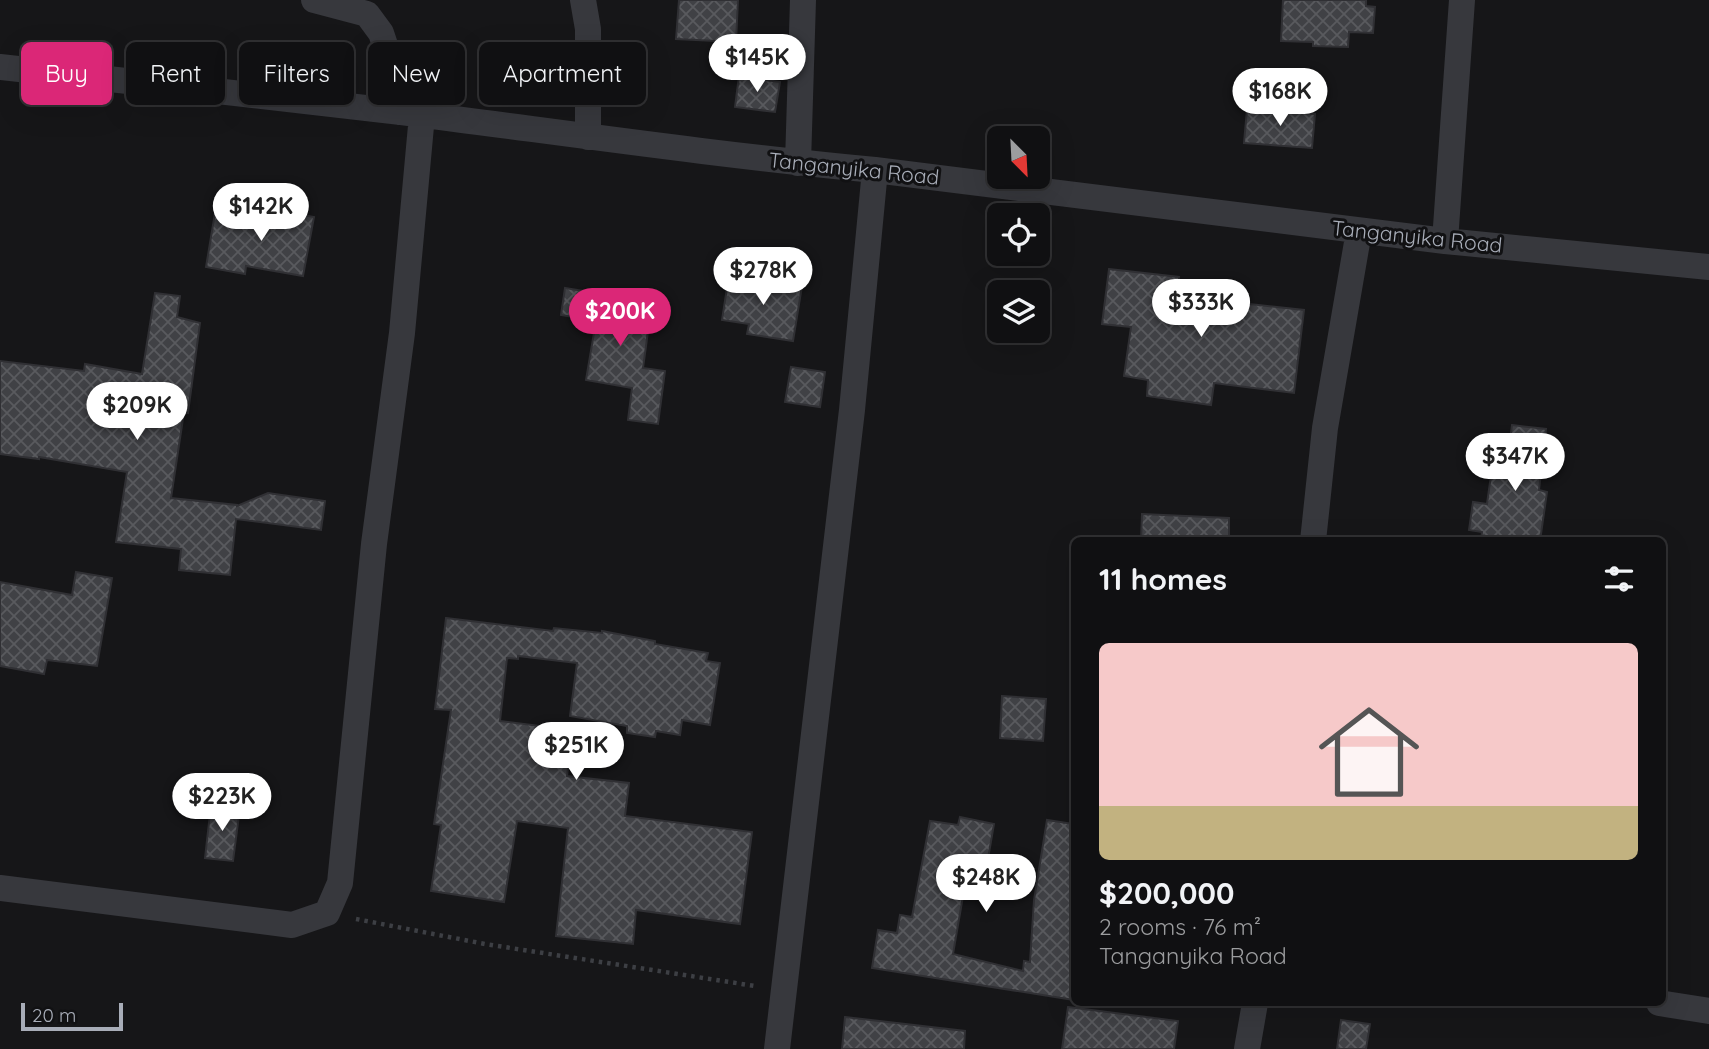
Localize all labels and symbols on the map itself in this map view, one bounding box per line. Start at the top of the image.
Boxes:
pin: $145K [708,34,806,94]
pin: $168K [1231,68,1329,128]
north arrow [987,126,1050,189]
street label: Tanganyika Road [768,146,941,190]
pin: $142K [212,184,310,243]
street label: Tanganyika Road [1331,214,1504,258]
pin: $278K [714,247,812,307]
pin: $333K [1152,280,1250,339]
pin: $200K [571,288,669,348]
pin: $209K [88,382,186,442]
pin: $347K [1466,434,1564,493]
pin: $251K [527,722,625,782]
pin: $223K [173,774,271,833]
pin: $248K [937,855,1035,914]
scale bar [21,1000,122,1032]

